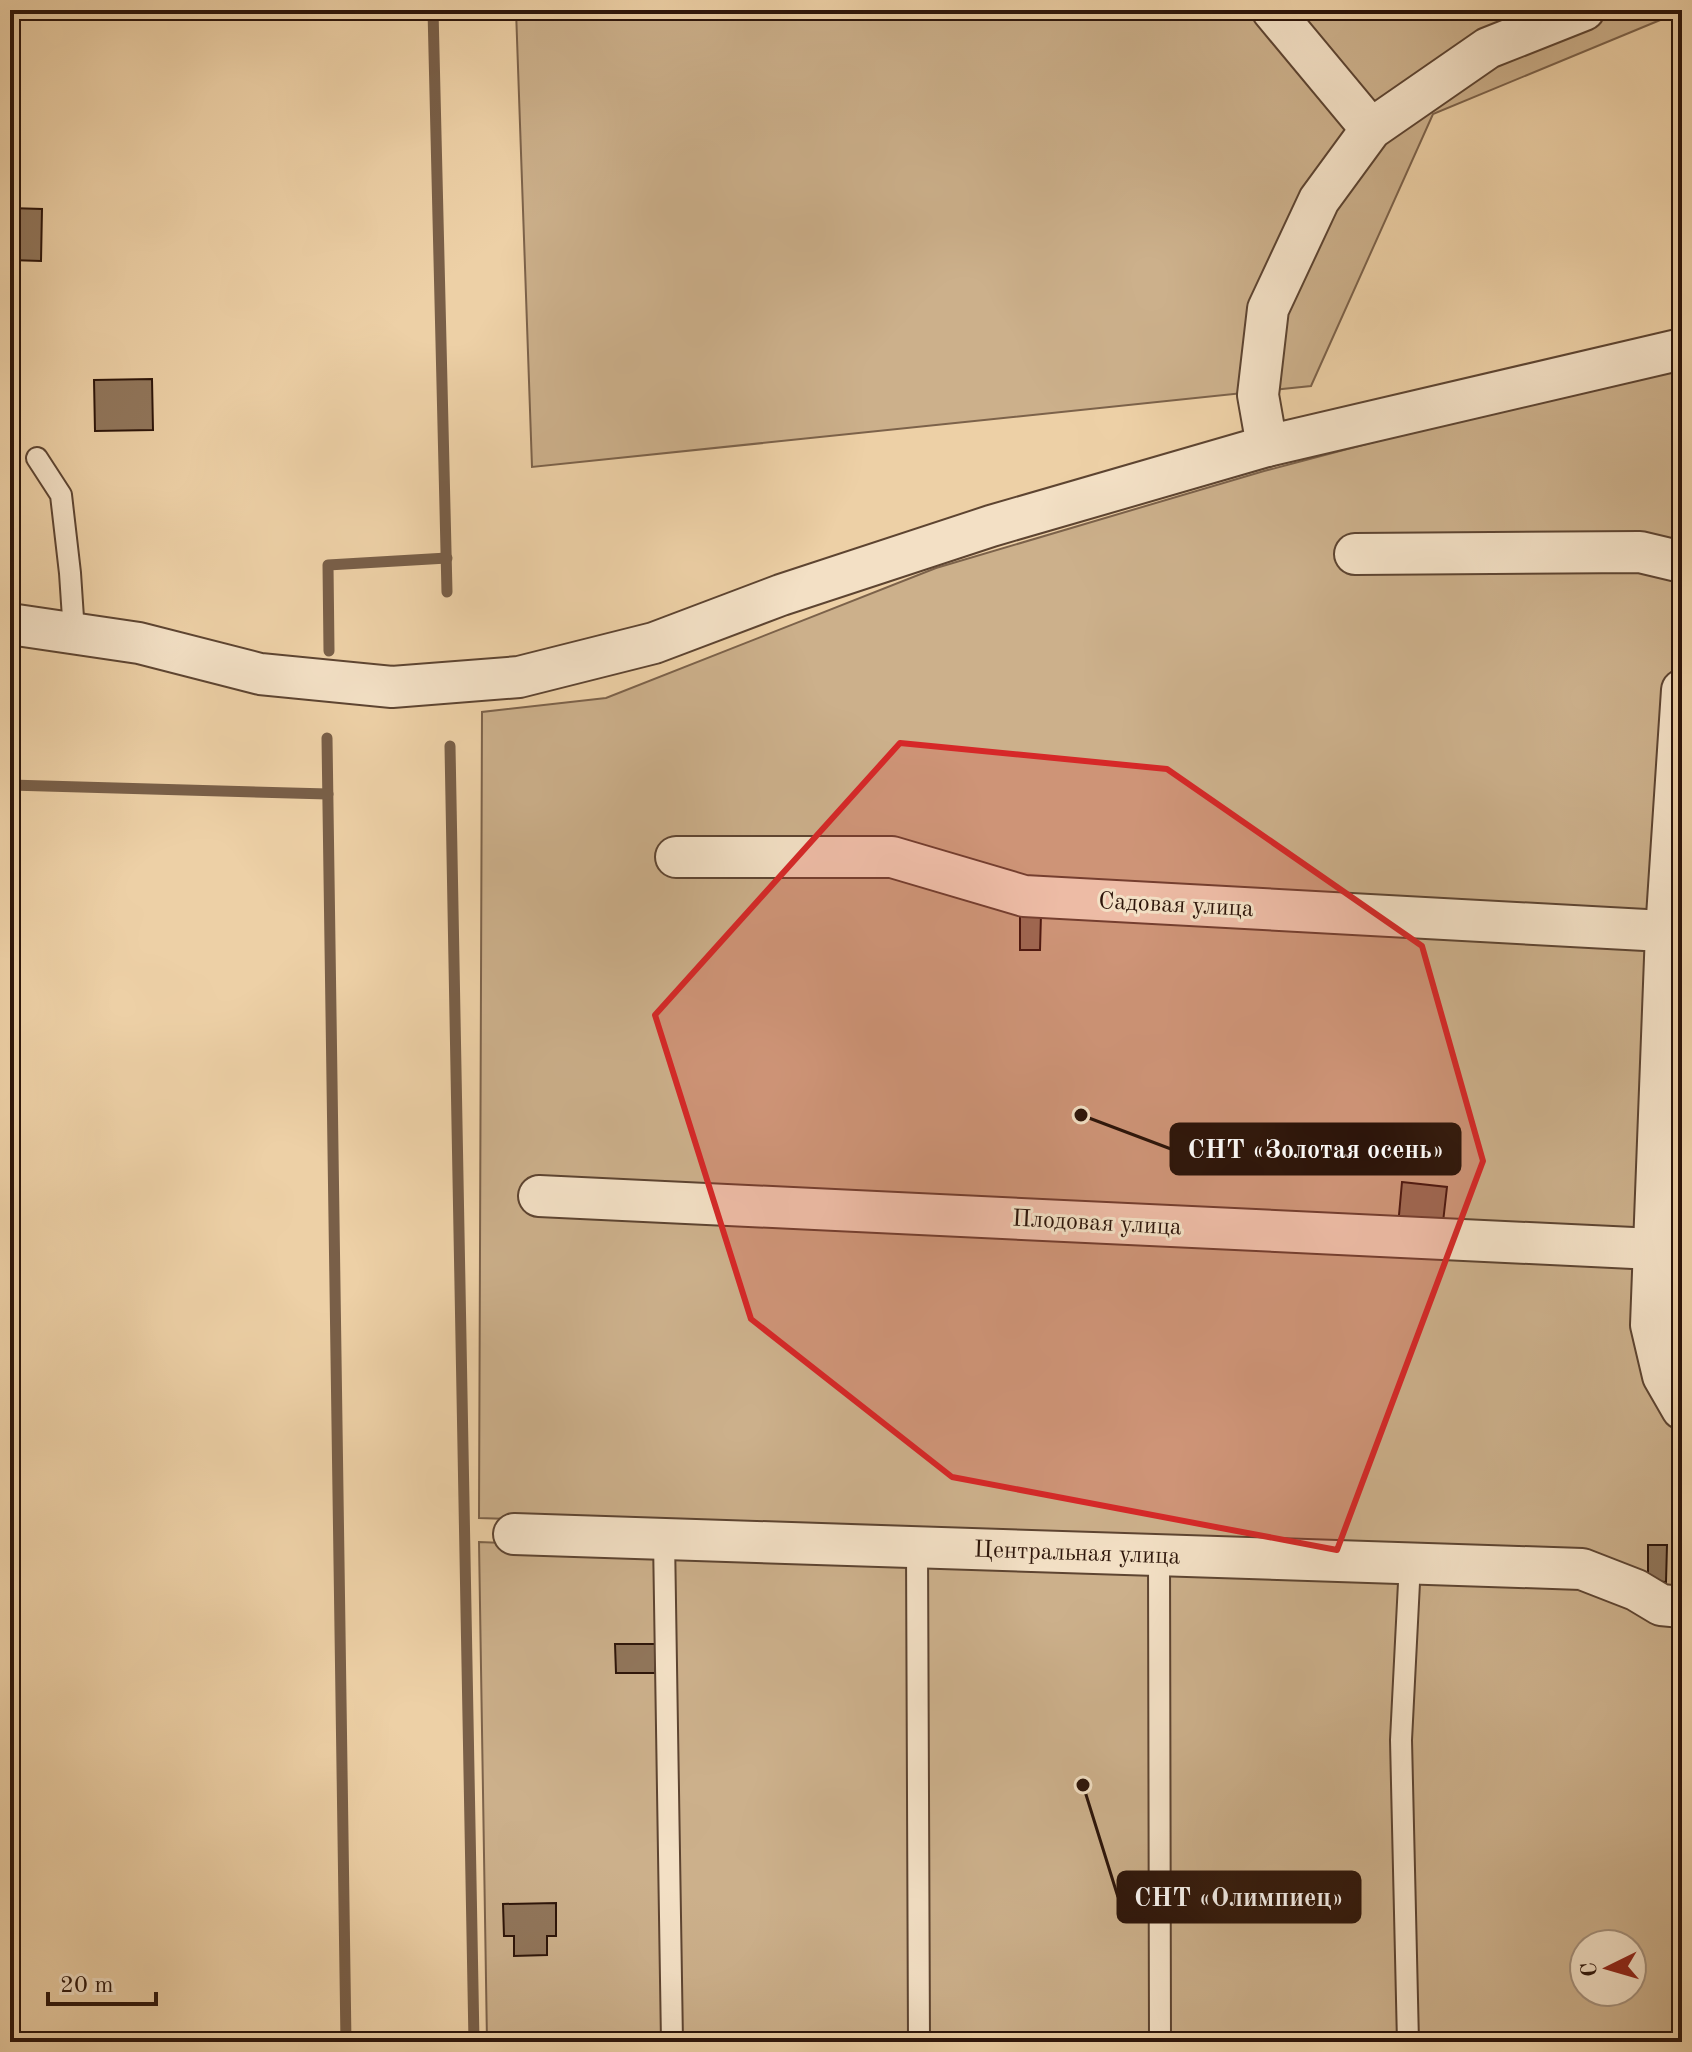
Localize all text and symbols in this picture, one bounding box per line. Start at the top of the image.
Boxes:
street label: Садовая улица [1098,890,1254,922]
callout: СНТ «Золотая осень» [1171,1124,1460,1174]
text: СНТ «Золотая осень» [1188,1138,1444,1164]
street label: Плодовая улица [1011,1208,1182,1240]
street label: Центральная улица [973,1538,1181,1570]
callout: СНТ «Олимпиец» [1118,1872,1360,1922]
text: СНТ «Олимпиец» [1134,1886,1344,1912]
north arrow [1568,1928,1648,2008]
scale bar [48,1956,156,2006]
text: С [1578,1961,1602,1978]
text: 20 m [60,1974,114,1998]

